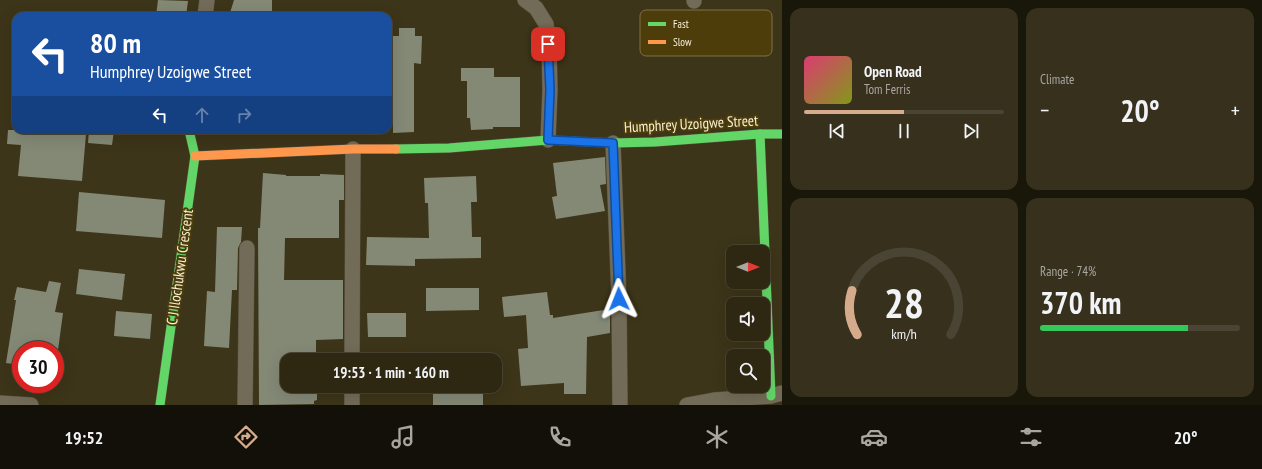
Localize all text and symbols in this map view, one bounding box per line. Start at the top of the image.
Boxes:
legend [640,10,772,56]
text: Fast [673,17,689,31]
text: 80 m [90,24,141,61]
pin [531,27,565,61]
icon: left [24,28,76,80]
icon: arrive [537,33,559,55]
text: Slow [673,35,692,49]
text: Humphrey Uzoigwe Street [90,60,251,83]
text: Open Road [864,62,922,81]
text: Climate [1040,71,1074,88]
text: Tom Ferris [864,81,910,98]
text: 20° [1120,91,1160,130]
text: − [1040,96,1049,124]
text: + [1231,96,1240,124]
icon: left [149,104,171,126]
icon: ahead [191,104,213,126]
icon: right [233,104,255,126]
street label: Humphrey Uzoigwe Street [623,110,759,137]
icon: previous [826,120,848,142]
icon: pause [893,120,915,142]
icon: next [960,120,982,142]
street label: C J Ilochukwu Crescent [162,208,197,326]
north arrow [726,245,770,289]
map controls [726,245,770,393]
text: Range · 74% [1040,263,1096,280]
text: 28 [884,276,924,329]
position arrow [598,278,640,320]
text: 370 km [1040,283,1121,322]
button: sound [726,297,770,341]
text: km/h [891,324,917,343]
speed limit sign: 30 [12,341,64,393]
button: search [726,349,770,393]
text: 19:53 · 1 min · 160 m [333,363,449,382]
icon: directions [232,423,260,451]
icon: music [389,423,417,451]
icon: phone [546,423,574,451]
icon: climate [703,423,731,451]
icon: car [860,423,888,451]
icon: filters [1017,423,1045,451]
text: 19:52 [64,426,103,449]
text: 20° [1174,426,1198,449]

